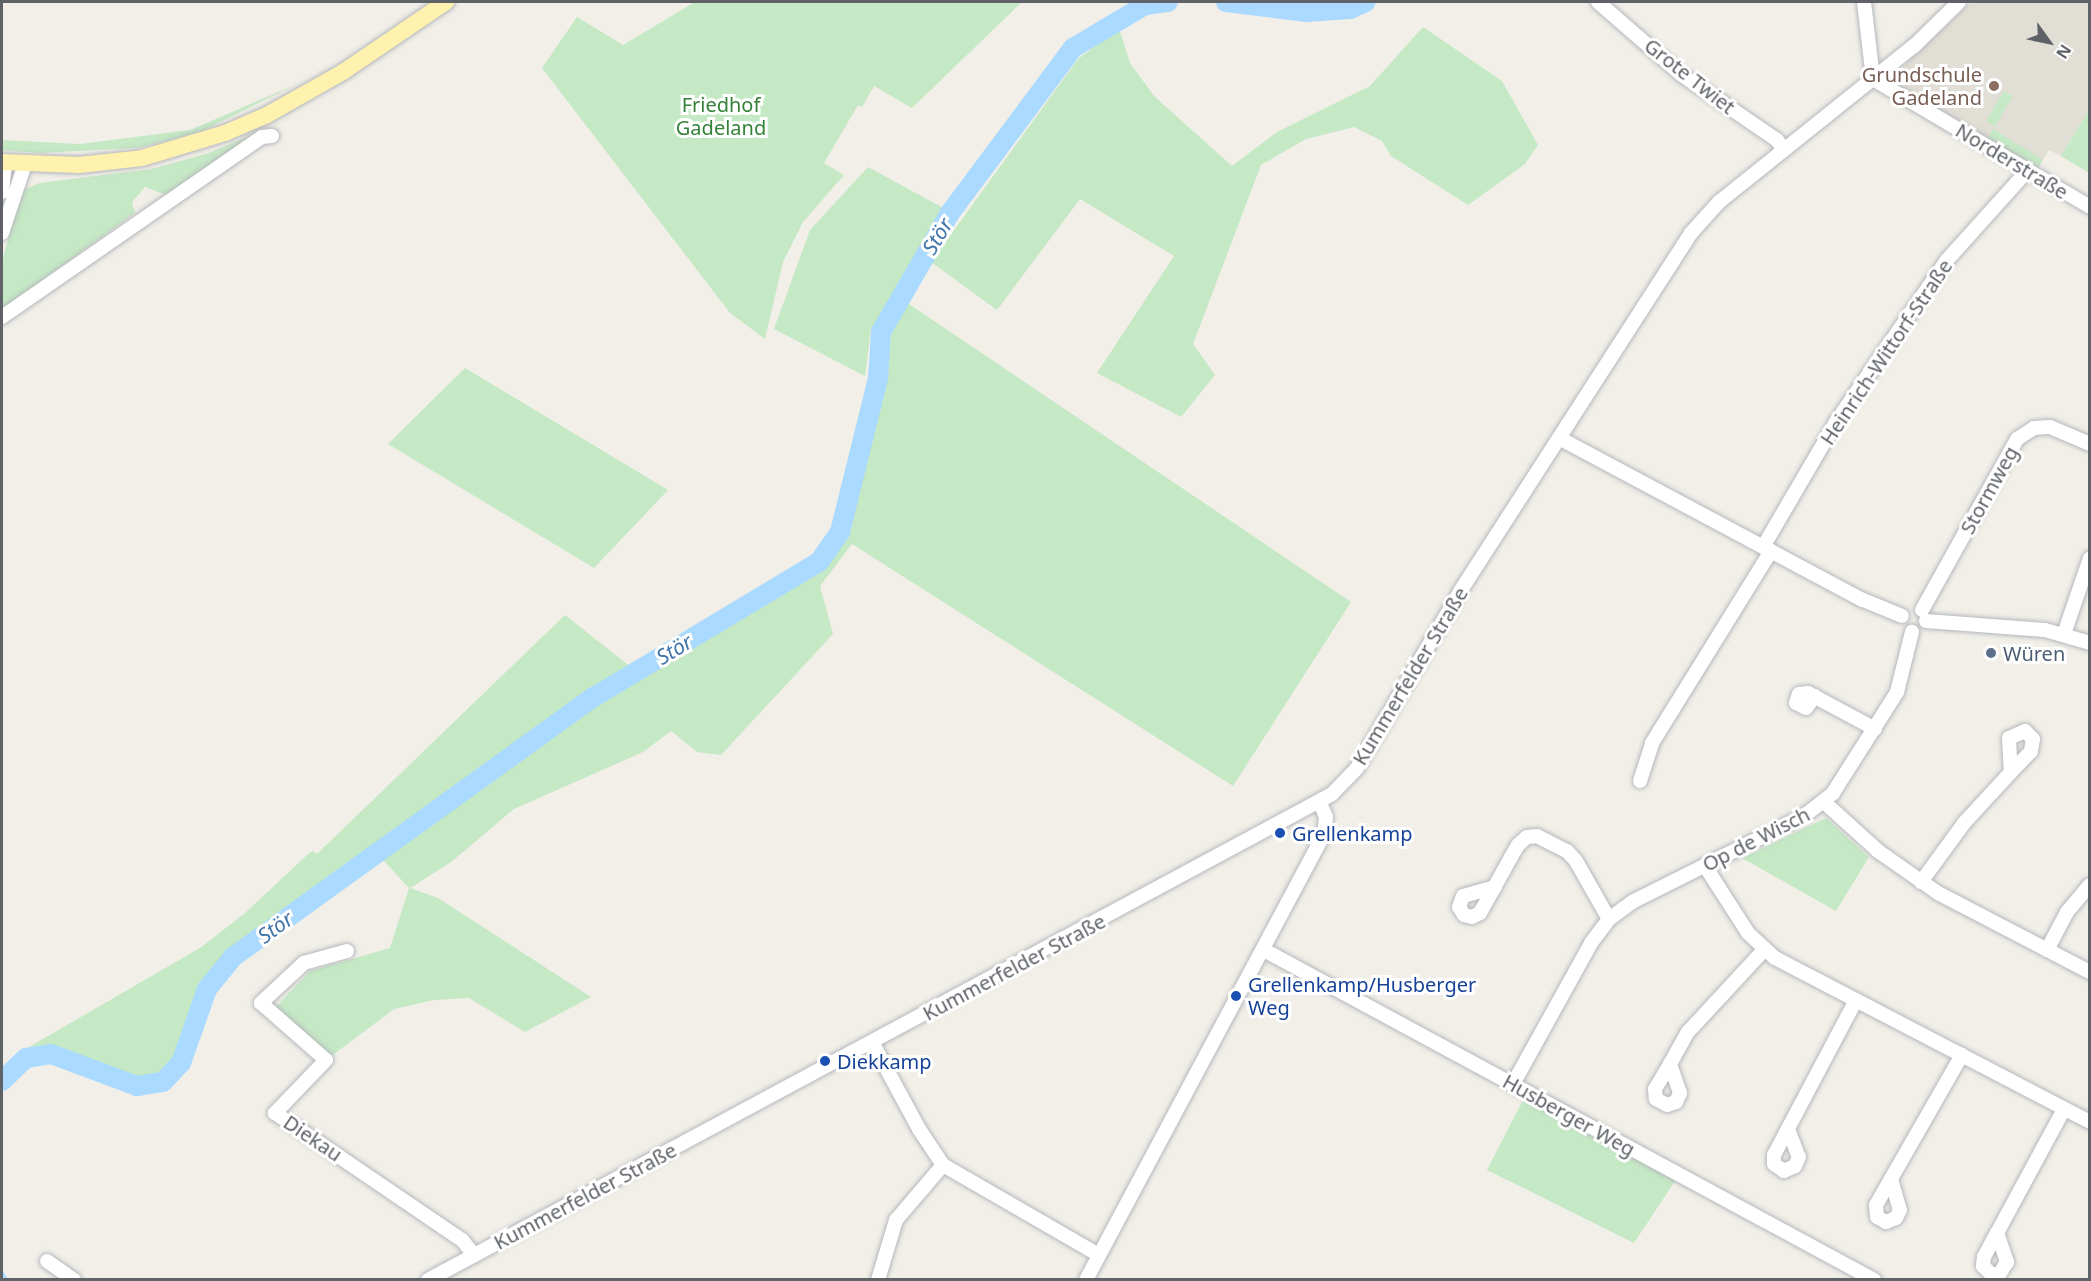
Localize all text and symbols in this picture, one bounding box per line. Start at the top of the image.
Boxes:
north arrow [2019,12,2079,72]
street label: Grote Twiet [1640,33,1740,119]
text: N [2051,40,2077,63]
place label: Grundschule Gadeland [1862,62,1982,109]
marker: Grundschule Gadeland [1987,79,2001,93]
park label: Friedhof Gadeland [676,93,766,140]
street label: Norderstraße [1951,118,2073,204]
water label: Stör [916,213,958,259]
street label: Heinrich-Wittorf-Straße [1815,255,1957,449]
street label: Stormweg [1955,442,2023,538]
street label: Kummerfelder Straße [1347,583,1473,769]
water label: Stör [651,628,697,670]
place label: Würen [2003,641,2065,665]
marker: Würen [1984,646,1998,660]
street label: Op de Wisch [1698,802,1814,876]
place label: Grellenkamp [1292,821,1413,845]
marker: Grellenkamp [1273,826,1287,840]
water label: Stör [252,906,298,948]
street label: Kummerfelder Straße [919,909,1109,1025]
place label: Grellenkamp/Husberger Weg [1248,972,1476,1019]
marker: Grellenkamp/Husberger Weg [1229,989,1243,1003]
place label: Diekkamp [837,1049,932,1073]
marker: Diekkamp [818,1054,832,1068]
street label: Husberger Weg [1499,1069,1639,1161]
street label: Diekau [279,1110,347,1166]
street label: Kummerfelder Straße [490,1138,680,1254]

